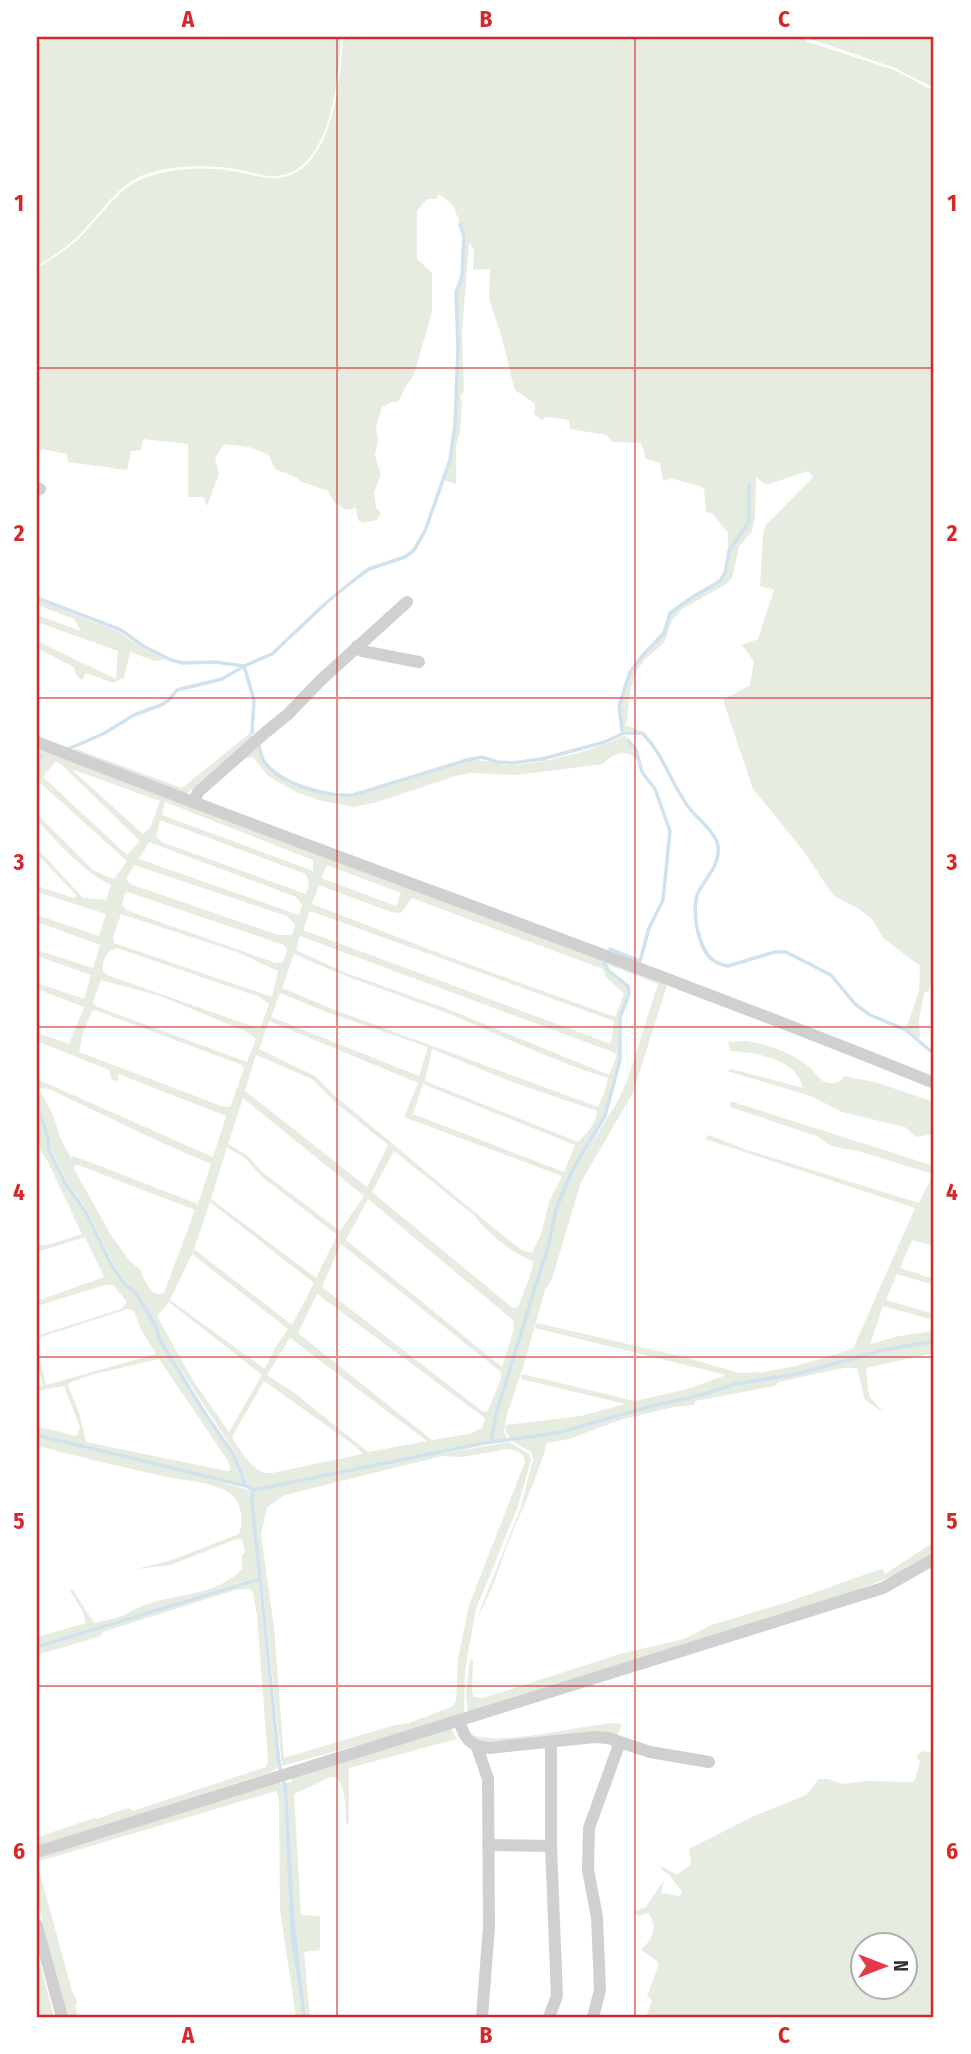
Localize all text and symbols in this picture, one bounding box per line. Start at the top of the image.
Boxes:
text: A [181,5,195,33]
text: B [480,5,493,33]
text: C [778,5,790,33]
text: 1 [14,189,24,217]
text: 1 [947,189,957,217]
text: 2 [13,519,25,547]
text: 2 [946,519,958,547]
text: 3 [13,848,25,876]
text: 3 [946,848,958,876]
text: 4 [13,1178,25,1206]
text: 4 [946,1178,958,1206]
text: 5 [13,1507,25,1535]
text: 5 [946,1507,958,1535]
text: 6 [13,1837,25,1865]
text: 6 [946,1837,958,1865]
north arrow [848,1932,918,2002]
text: N [889,1960,912,1972]
text: A [181,2021,195,2049]
text: B [480,2021,493,2049]
text: C [778,2021,790,2049]

